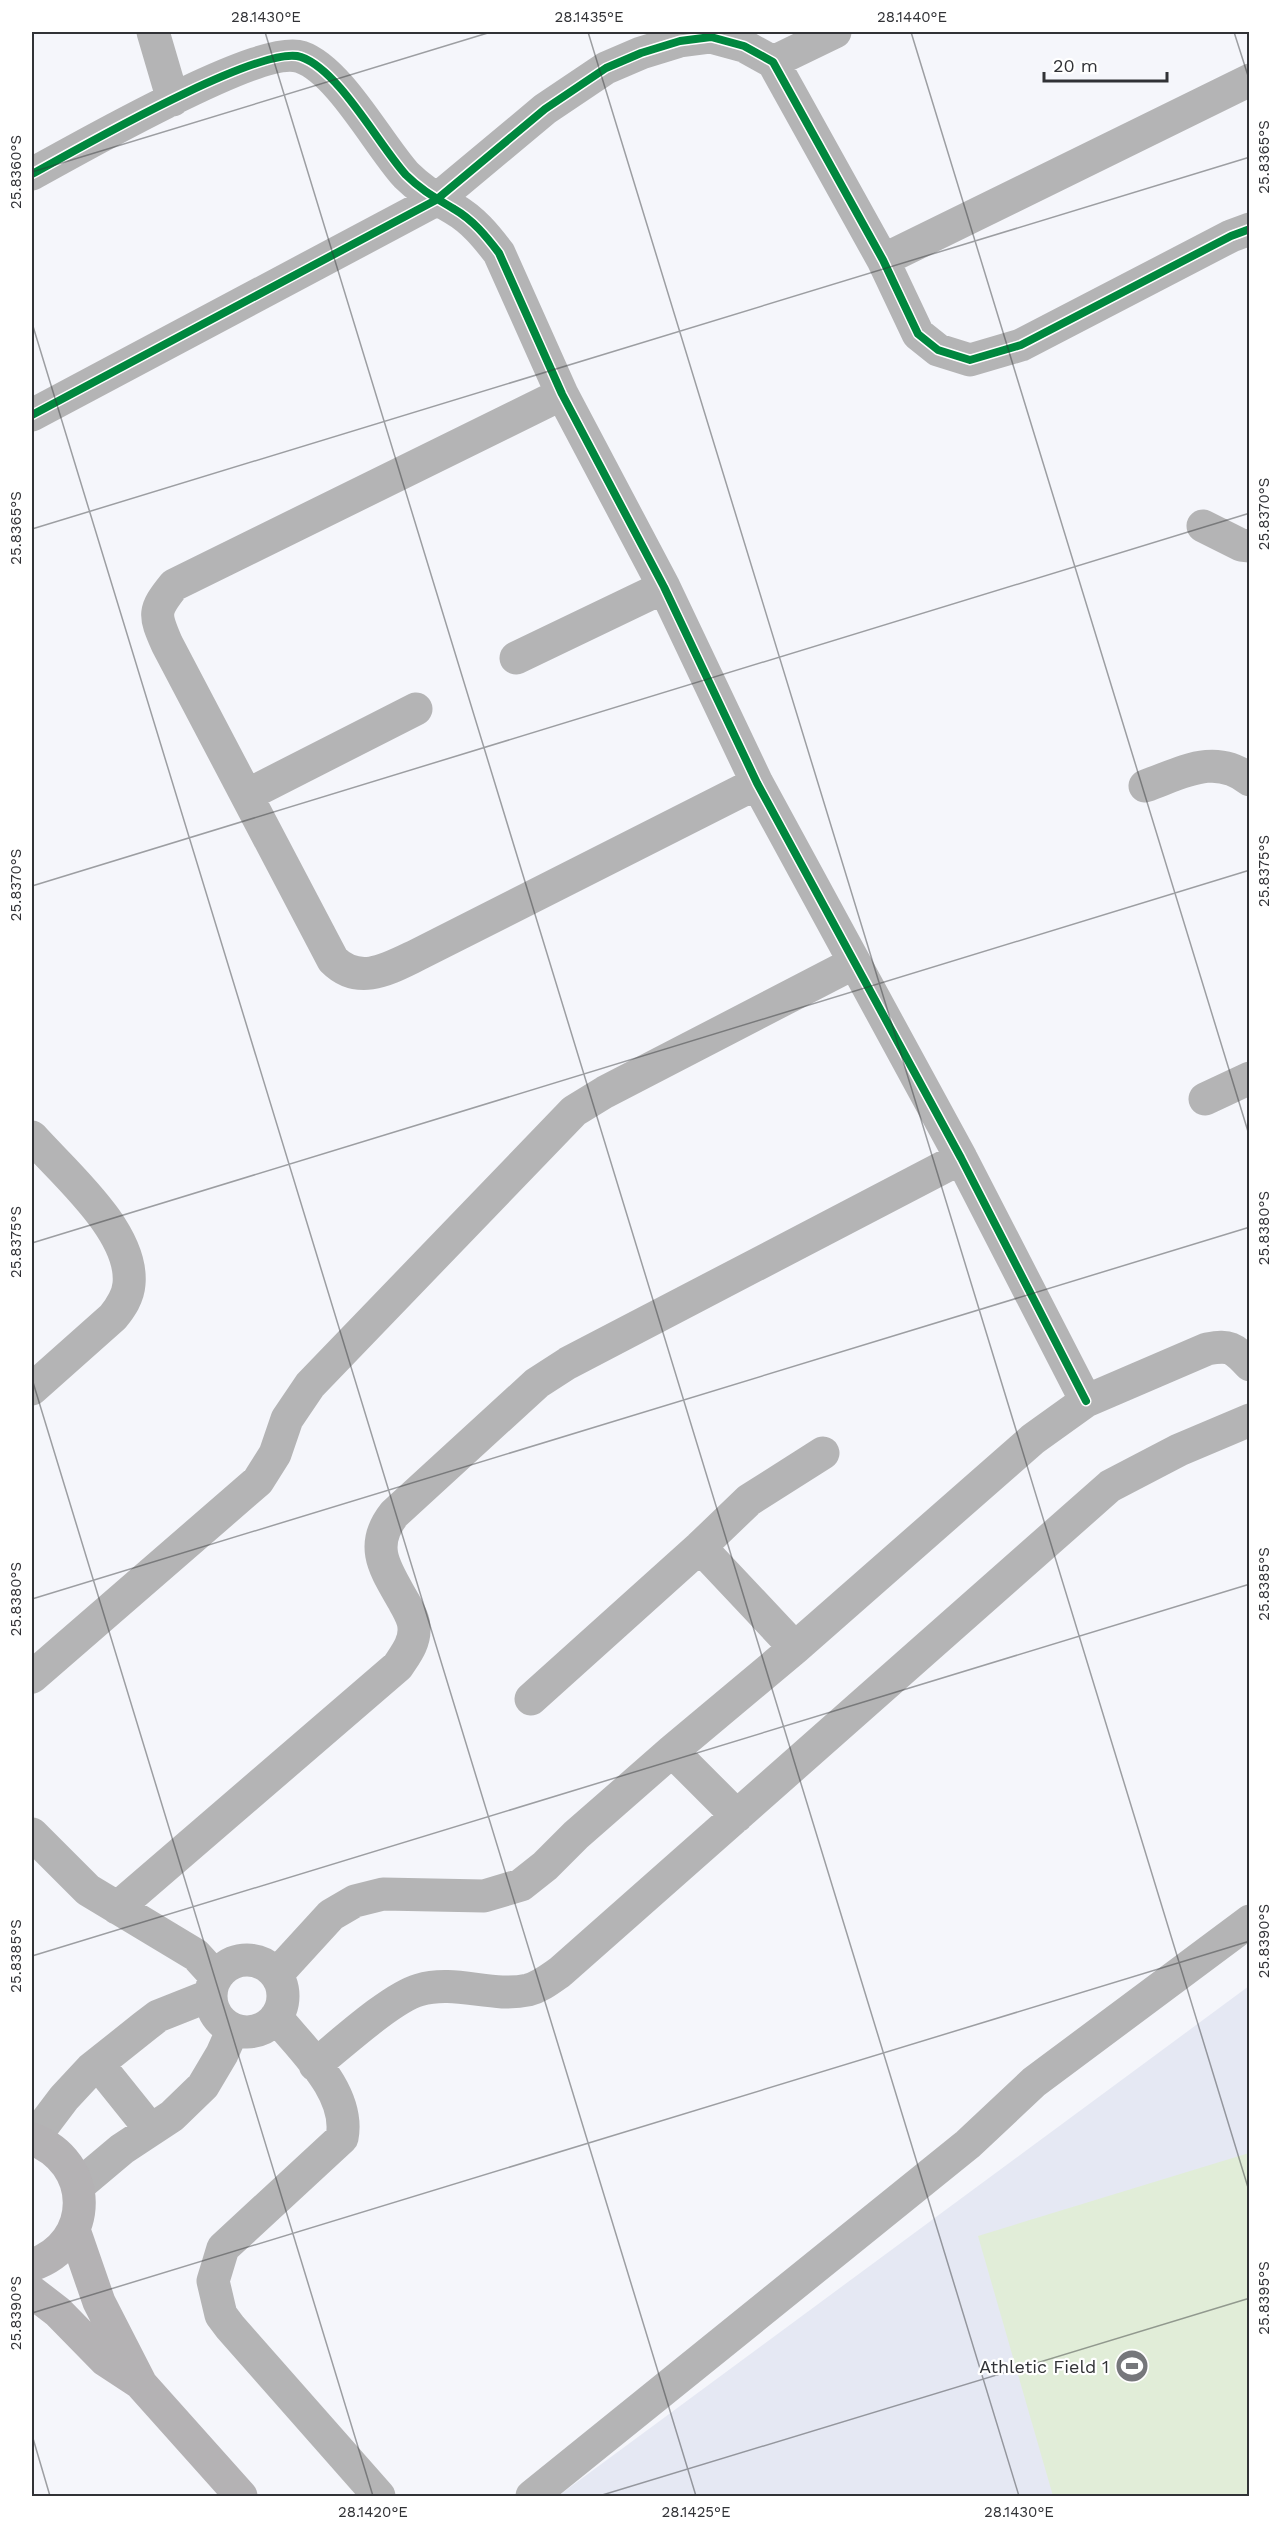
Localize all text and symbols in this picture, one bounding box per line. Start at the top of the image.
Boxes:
text: 28.1430°E [231,8,301,26]
text: 28.1435°E [554,8,624,26]
text: 28.1440°E [877,8,947,26]
scale bar [1044,45,1167,83]
text: 20 m [1053,55,1098,76]
text: 25.8365°S [1255,120,1273,194]
text: 25.8360°S [7,135,25,209]
text: 25.8370°S [1255,478,1273,550]
text: 25.8365°S [7,491,25,565]
text: 25.8375°S [1255,835,1273,907]
text: 25.8370°S [7,849,25,921]
text: 25.8380°S [1255,1191,1273,1265]
text: 25.8375°S [7,1206,25,1278]
text: 25.8385°S [1255,1547,1273,1621]
text: 25.8380°S [7,1562,25,1636]
text: 25.8390°S [1255,1904,1273,1978]
text: 25.8385°S [7,1919,25,1993]
text: 25.8395°S [1255,2261,1273,2335]
text: 25.8390°S [7,2276,25,2350]
sports icon: Athletic Field 1 [1114,2348,1150,2384]
place label: Athletic Field 1 [979,2356,1109,2377]
text: 28.1420°E [338,2503,408,2521]
text: 28.1425°E [661,2503,731,2521]
text: 28.1430°E [984,2503,1054,2521]

